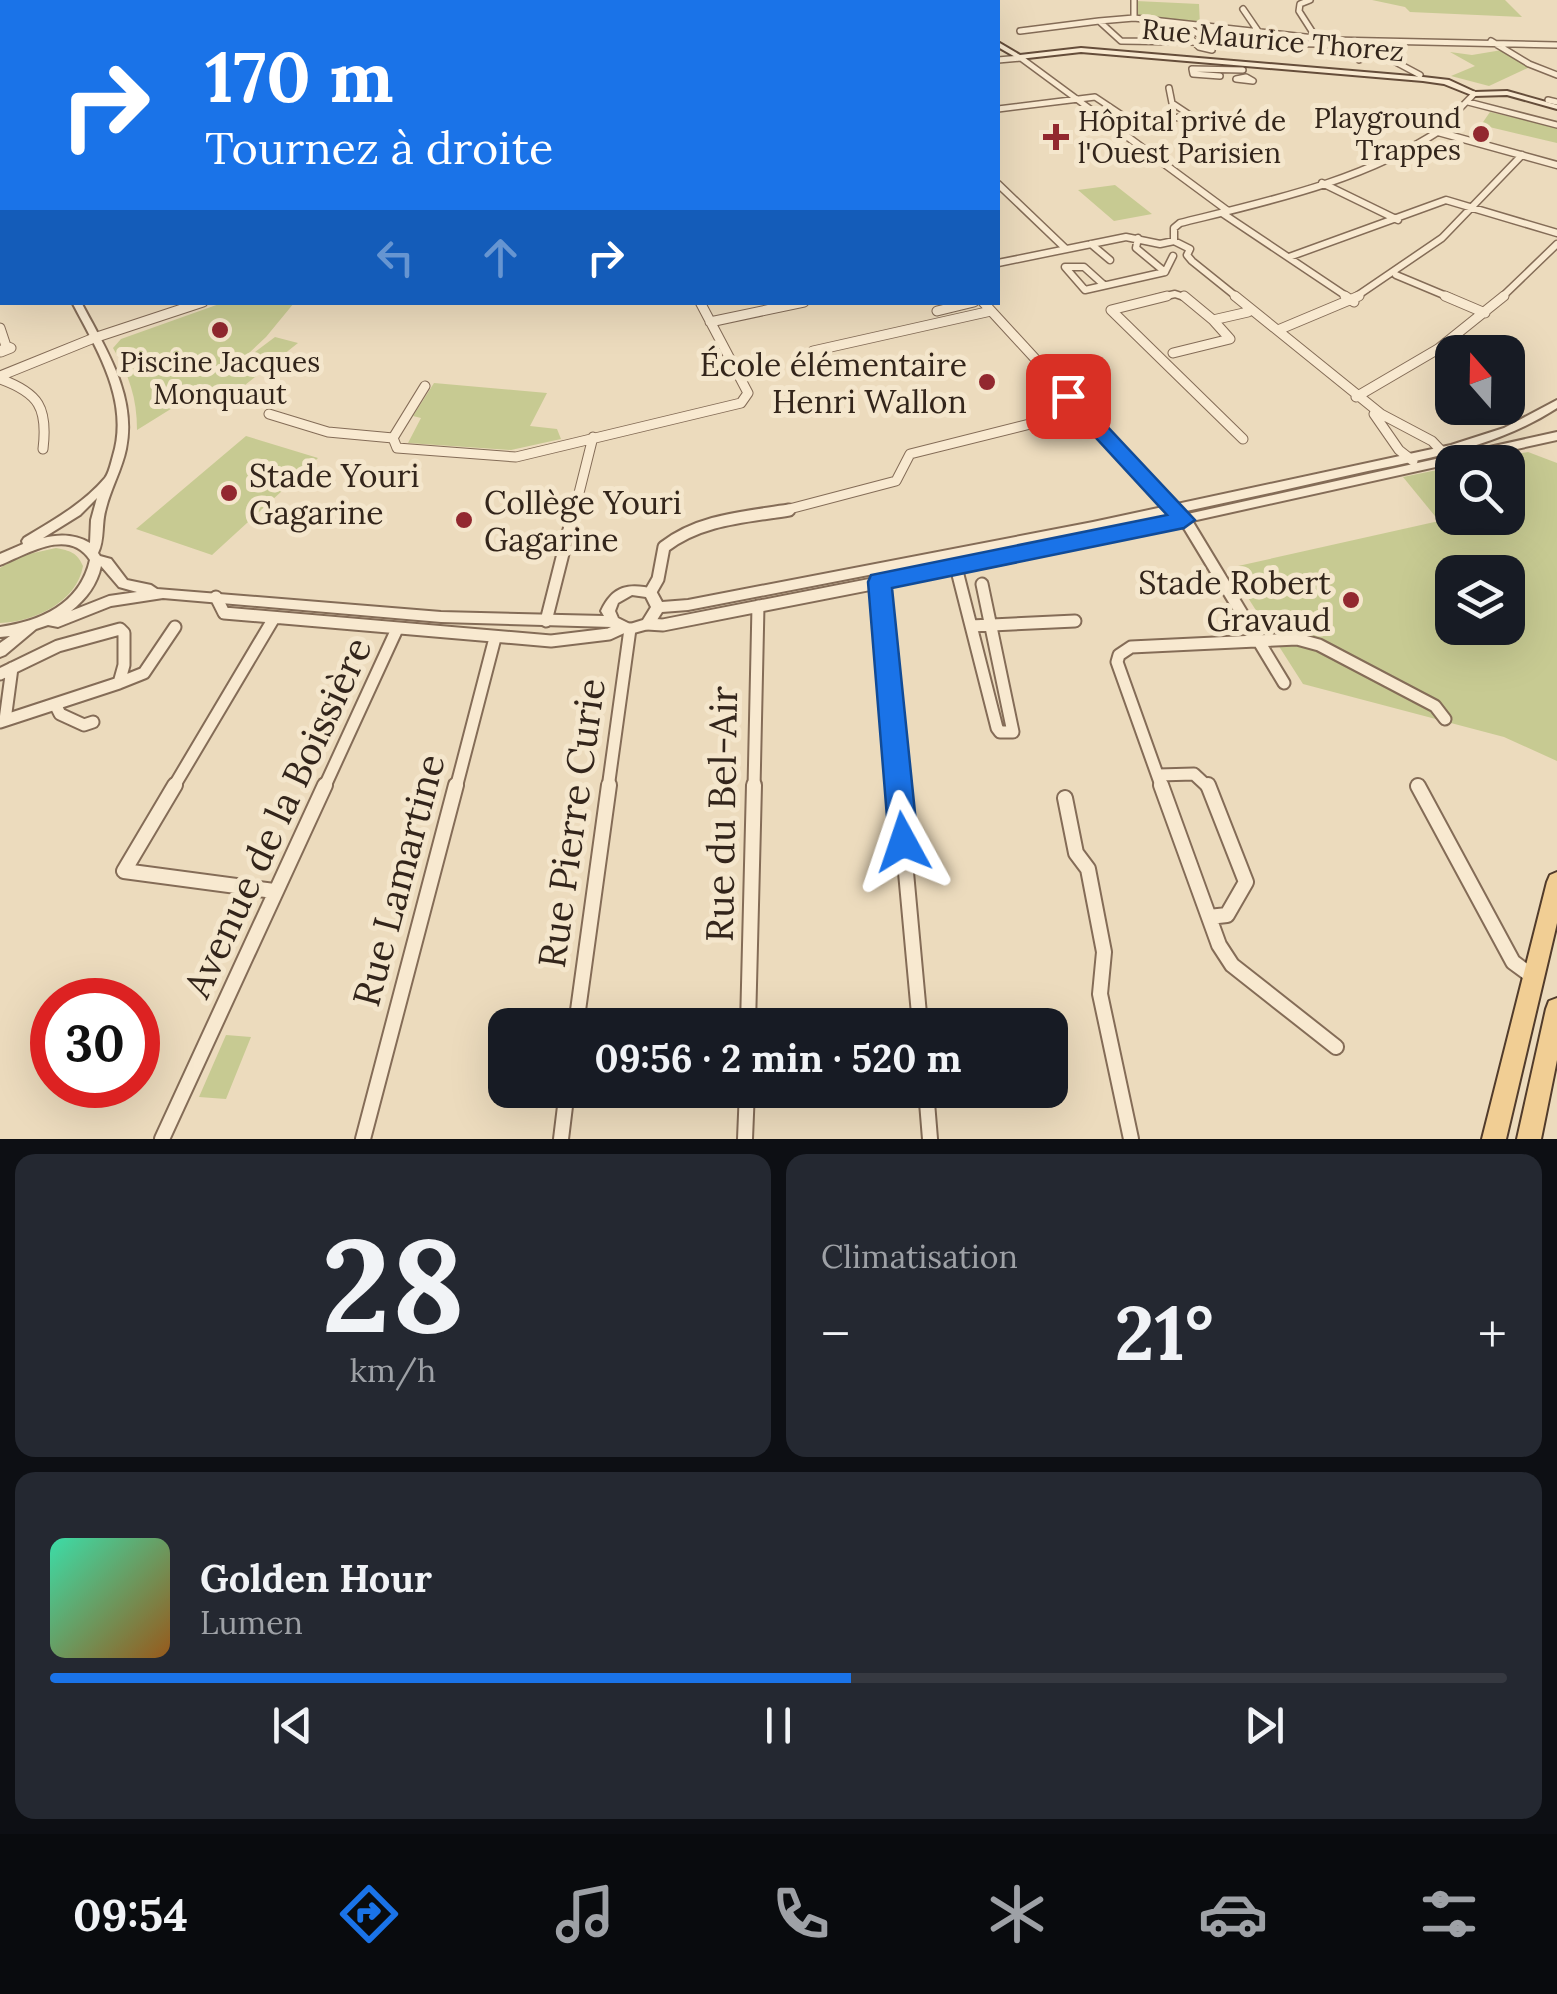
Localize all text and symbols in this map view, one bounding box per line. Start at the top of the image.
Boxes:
street label: Rue Maurice Thorez [1140,11,1406,69]
text: 170 m [205,32,394,121]
icon: right [40,40,170,170]
place label: Playground Trappes [1314,100,1461,168]
place label: Hôpital privé de l'Ouest Parisien [1078,103,1286,171]
text: Tournez à droite [205,119,553,176]
marker: Playground Trappes [1470,123,1492,145]
marker: Hôpital privé de l'Ouest Parisien [1043,124,1069,150]
icon: left [368,230,423,285]
icon: ahead [473,230,528,285]
icon: right [578,230,633,285]
marker: Piscine Jacques Monquaut [209,319,231,341]
north arrow [1435,335,1525,425]
map controls [1435,335,1525,645]
place label: Piscine Jacques Monquaut [120,344,320,412]
place label: École élémentaire Henri Wallon [700,344,967,422]
pin [1026,354,1111,439]
icon: arrive [1041,369,1096,424]
marker: École élémentaire Henri Wallon [976,371,998,393]
button: search [1435,445,1525,535]
place label: Stade Youri Gagarine [249,455,420,533]
marker: Stade Youri Gagarine [218,482,240,504]
place label: Collège Youri Gagarine [484,482,682,560]
marker: Collège Youri Gagarine [453,509,475,531]
button: layers [1435,555,1525,645]
place label: Stade Robert Gravaud [1138,562,1332,640]
marker: Stade Robert Gravaud [1340,589,1362,611]
street label: Avenue de la Boissière [172,629,382,1006]
street label: Rue Pierre Curie [527,675,615,971]
street label: Rue du Bel-Air [695,685,747,942]
street label: Rue Lamartine [341,749,455,1011]
position arrow [851,790,955,894]
speed limit sign: 30 [30,978,160,1108]
text: 09:56 · 2 min · 520 m [595,1034,961,1082]
text: 28 [321,1201,465,1368]
text: Climatisation [821,1236,1018,1277]
text: 21° [1114,1285,1214,1381]
text: − [821,1299,850,1369]
text: + [1478,1299,1507,1369]
text: km/h [350,1350,436,1391]
text: Golden Hour [200,1554,432,1602]
text: Lumen [200,1602,303,1643]
icon: previous [265,1698,320,1753]
icon: pause [751,1698,806,1753]
icon: next [1237,1698,1292,1753]
icon: directions [334,1879,404,1949]
icon: music [550,1879,620,1949]
icon: phone [766,1879,836,1949]
icon: climate [982,1879,1052,1949]
icon: car [1198,1879,1268,1949]
icon: filters [1414,1879,1484,1949]
text: 09:54 [73,1886,188,1943]

